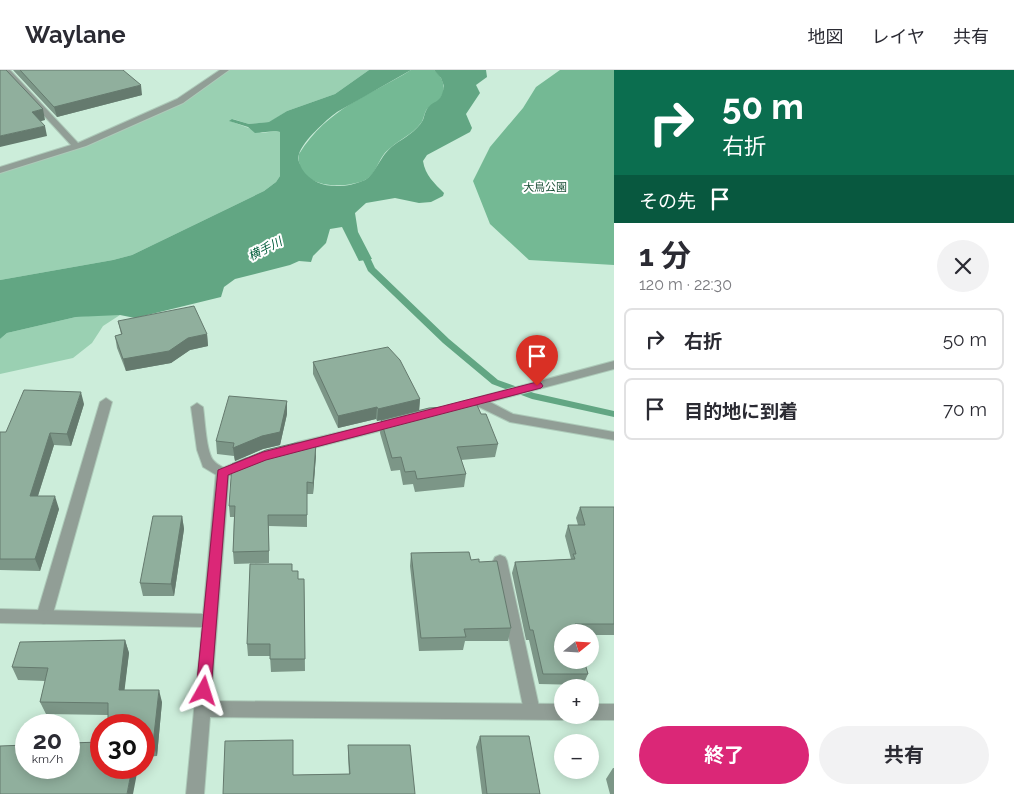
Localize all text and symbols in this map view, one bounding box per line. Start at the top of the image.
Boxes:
text: Waylane [25,20,126,49]
text: 地図 [808,26,844,47]
text: レイヤ [872,26,925,47]
text: 共有 [953,26,989,47]
text: 50 m [722,86,804,127]
icon: right [639,90,704,155]
text: 右折 [722,133,766,159]
park label: 大鳥公園 [523,181,567,194]
icon: arrive [706,185,734,213]
text: その先 [639,190,696,212]
water label: 横手川 [246,234,286,263]
text: 1 分 [639,238,691,273]
button: close [937,240,989,292]
text: 120 m · 22:30 [639,275,732,294]
icon: right [641,325,669,353]
text: 50 m [943,328,987,350]
text: 右折 [684,330,722,352]
pin [516,335,558,386]
icon: arrive [523,342,551,370]
icon: arrive [641,395,669,423]
text: 70 m [943,398,987,420]
text: 目的地に到着 [684,400,798,422]
north arrow [554,624,599,669]
map controls [554,624,599,779]
position arrow [177,664,229,716]
button: + [554,679,599,724]
speed limit sign: 30 [90,714,155,779]
text: 20 [33,725,62,755]
button: 終了 [639,726,809,784]
button: 共有 [819,726,989,784]
button: − [554,734,599,779]
text: km/h [32,752,63,766]

